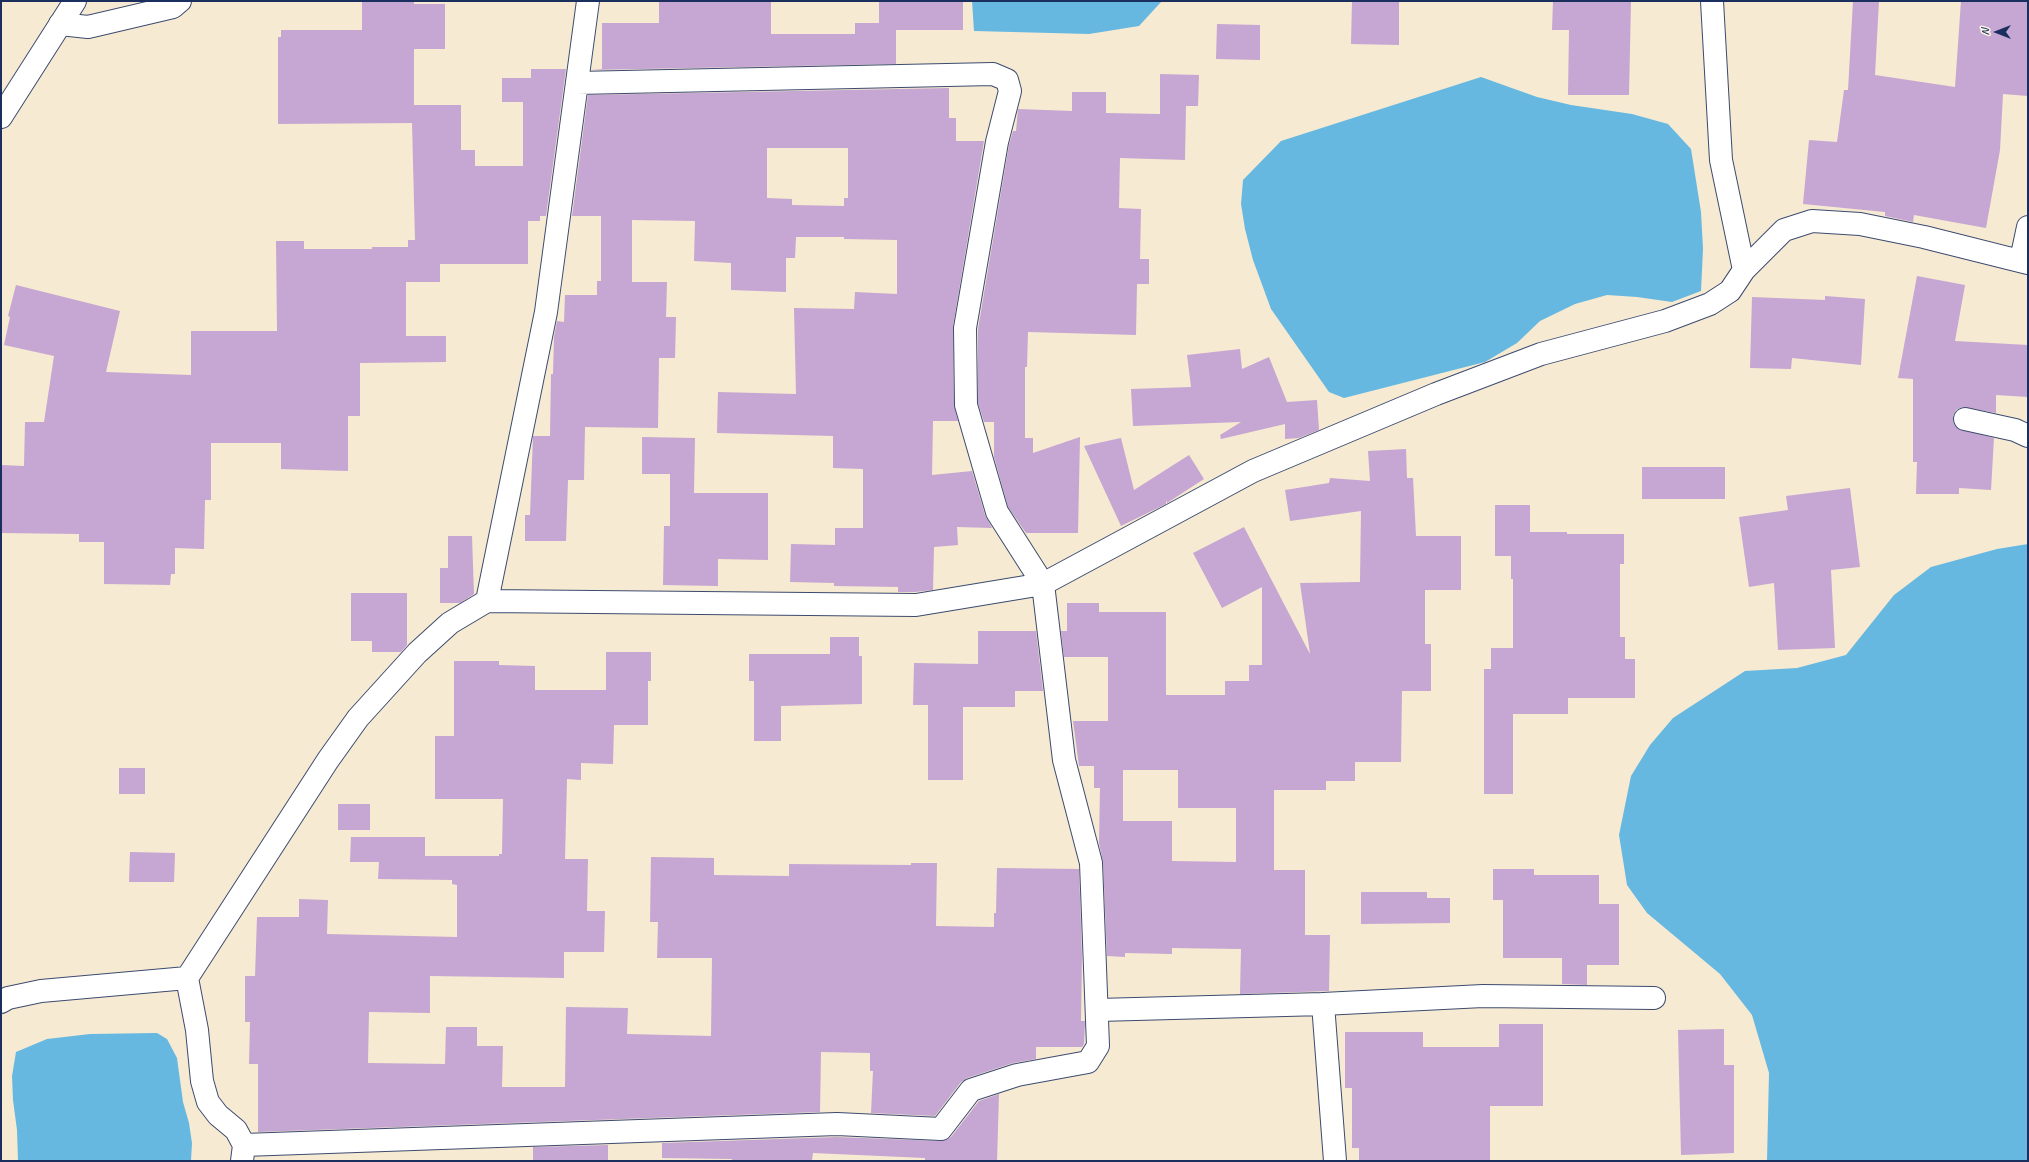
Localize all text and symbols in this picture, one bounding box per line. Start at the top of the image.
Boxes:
north arrow [1977,12,2017,52]
text: N [1978,29,1992,35]

